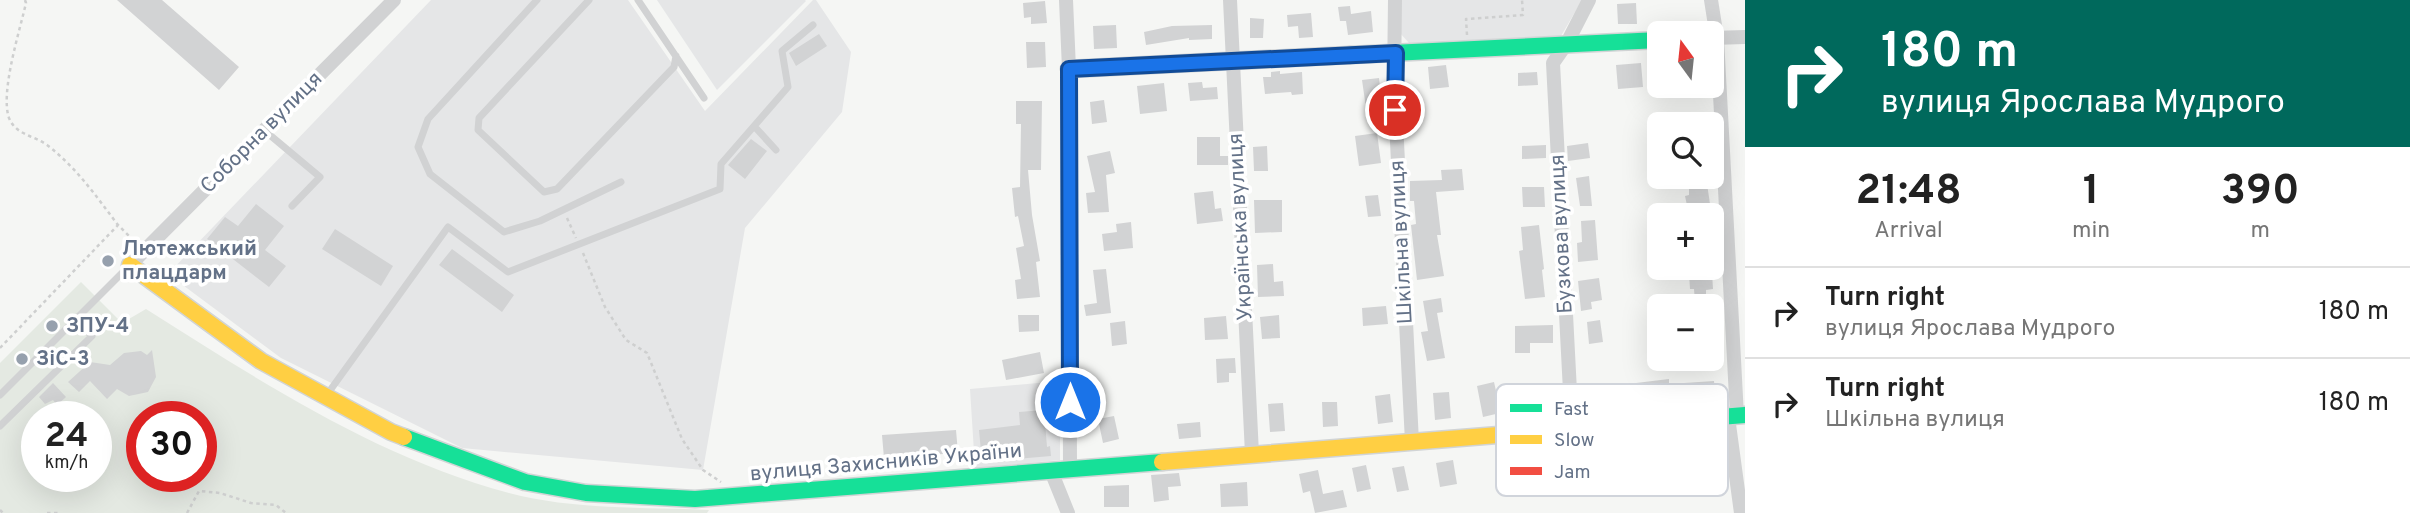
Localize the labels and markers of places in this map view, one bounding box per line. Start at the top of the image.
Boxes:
pin [1365,80,1425,140]
place label: Лютежський плацдарм [122,236,257,287]
marker: Лютежський плацдарм [100,253,116,269]
place label: ЗПУ-4 [66,313,129,340]
marker: ЗПУ-4 [44,318,60,334]
place label: ЗіС-3 [36,346,90,373]
marker: ЗіС-3 [14,351,30,367]

